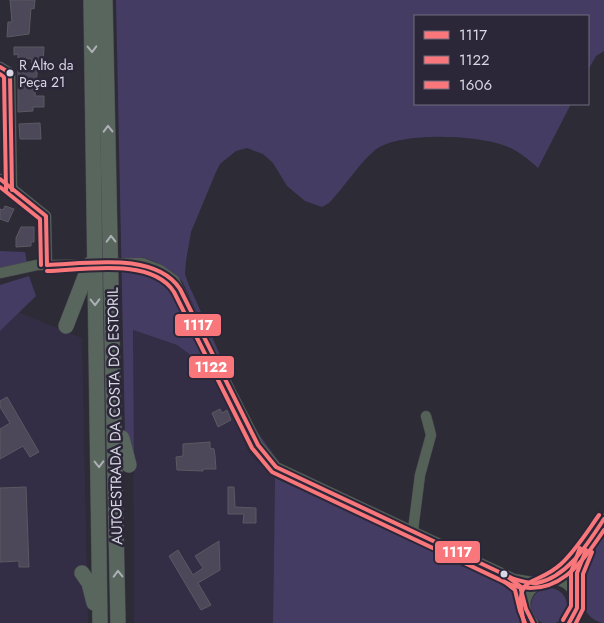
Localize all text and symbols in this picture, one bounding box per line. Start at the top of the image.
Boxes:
legend [414,15,589,105]
text: 1117 [459,24,487,46]
one-way arrow [86,45,97,53]
text: 1122 [459,49,490,71]
place label: R Alto da Peça 21 [19,55,73,92]
marker: R Alto da Peça 21 [5,68,15,78]
text: 1606 [459,74,492,96]
one-way arrow [103,125,113,133]
one-way arrow [106,235,116,242]
street label: AUTOESTRADA DA COSTA DO ESTORIL [102,287,128,545]
one-way arrow [90,298,100,306]
line badge: 1117 [174,313,222,337]
text: 1117 [183,315,213,335]
line badge: 1122 [188,355,235,379]
text: 1122 [195,357,227,377]
one-way arrow [93,460,104,468]
line badge: 1117 [434,540,481,564]
text: 1117 [442,542,472,562]
unlabelled marker [499,569,509,579]
one-way arrow [112,570,123,578]

